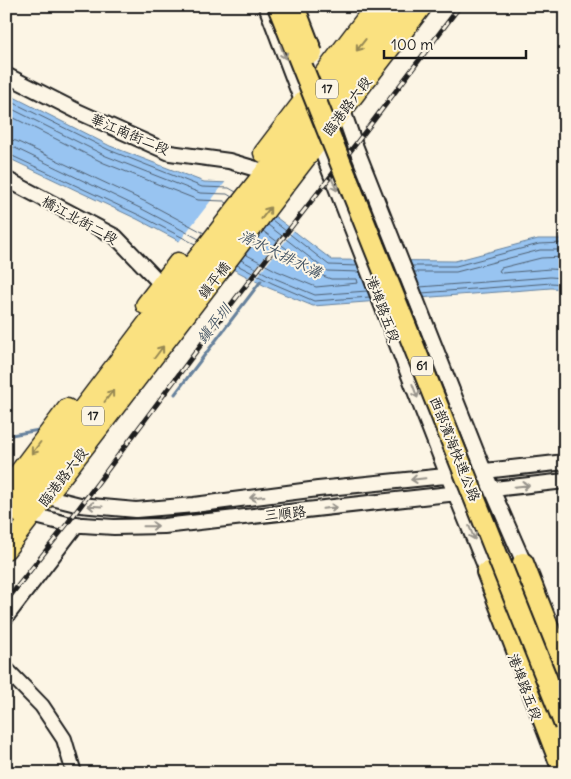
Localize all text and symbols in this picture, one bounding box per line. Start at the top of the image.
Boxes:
scale bar [384,28,526,60]
text: 100 m [391,35,433,54]
one-way arrow [356,38,367,51]
one-way arrow [279,44,288,59]
street label: 臨港路六段 [319,73,375,139]
road number: 17 [316,80,338,98]
street label: 華江南街二段 [88,109,172,159]
one-way arrow [330,176,340,191]
street label: 橋江北街二段 [39,192,121,248]
one-way arrow [260,207,271,220]
water label: 清水大排水溝 [236,225,327,283]
street label: 鎮平橋 [194,258,234,302]
street label: 港埠路五段 [362,273,404,345]
water label: 鎮平圳 [192,299,236,347]
one-way arrow [154,345,164,359]
road number: 61 [411,356,433,376]
one-way arrow [411,383,420,398]
one-way arrow [104,389,114,403]
street label: 西部濱海快速公路 [426,394,484,504]
road number: 17 [82,406,104,426]
one-way arrow [31,441,42,454]
street label: 臨港路六段 [34,444,92,510]
one-way arrow [411,474,427,484]
one-way arrow [514,481,530,491]
one-way arrow [249,492,265,502]
one-way arrow [88,501,104,511]
street label: 三順路 [263,502,307,524]
one-way arrow [322,503,338,513]
one-way arrow [142,521,159,531]
one-way arrow [467,525,477,540]
street label: 港埠路五段 [504,651,546,723]

